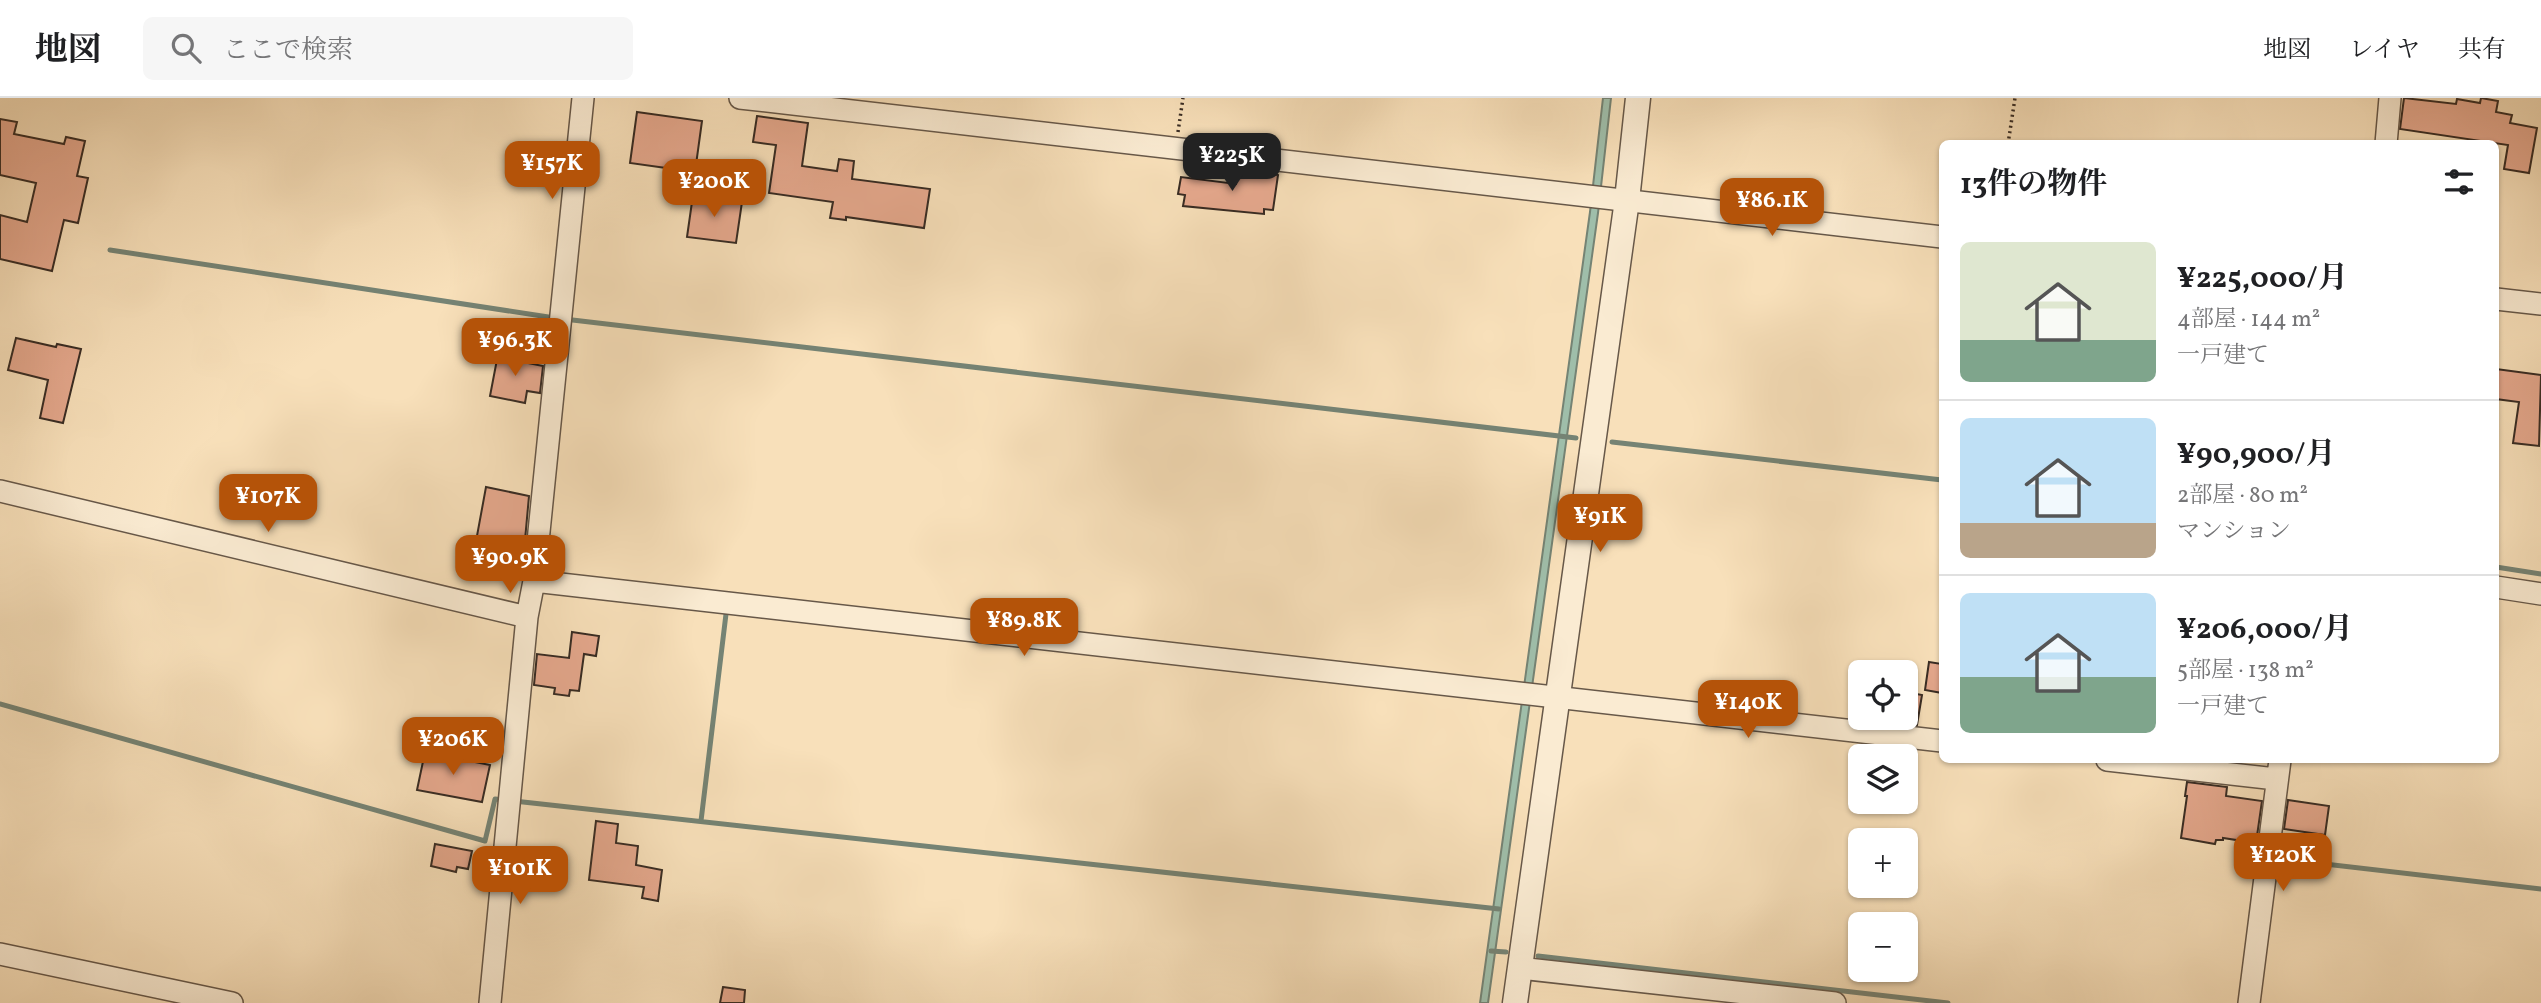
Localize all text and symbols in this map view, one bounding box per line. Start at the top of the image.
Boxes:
search box [143,17,633,80]
text: 地図 [35,29,101,75]
icon: search [167,29,205,67]
text: ここで検索 [223,33,353,69]
text: 地図 [2263,34,2311,68]
text: レイヤ [2349,34,2420,68]
text: 共有 [2458,34,2506,68]
pin: ¥225K [1183,134,1281,193]
text: ¥225K [1199,140,1265,172]
pin: ¥157K [503,141,601,201]
text: ¥157K [521,148,583,180]
pin: ¥200K [665,159,763,219]
icon: filters [2440,163,2478,201]
text: 13件の物件 [1960,164,2107,206]
text: ¥200K [678,166,750,198]
pin: ¥86.1K [1715,178,1829,238]
text: ¥86.1K [1736,185,1808,217]
text: ¥225,000/月 [2177,258,2348,300]
icon: home [2016,270,2100,354]
text: 4部屋 · 144 m² [2177,304,2320,336]
pin: ¥96.3K [458,318,572,378]
text: ¥96.3K [478,325,552,357]
text: 一戸建て [2177,340,2269,372]
text: ¥90,900/月 [2177,434,2336,476]
icon: home [2016,446,2100,530]
pin: ¥107K [219,474,317,534]
text: 2部屋 · 80 m² [2177,480,2308,512]
text: ¥107K [235,481,301,513]
pin: ¥91K [1559,494,1641,554]
text: ¥91K [1573,501,1627,533]
text: マンション [2177,516,2291,548]
pin: ¥90.9K [453,536,567,595]
text: ¥90.9K [471,542,549,574]
pin: ¥89.8K [967,598,1081,658]
text: ¥89.8K [986,605,1062,637]
text: ¥206,000/月 [2177,609,2353,651]
icon: home [2016,621,2100,705]
text: 5部屋 · 138 m² [2177,655,2314,687]
map controls [1848,660,1918,982]
button: locate [1848,660,1918,730]
pin: ¥140K [1699,680,1797,740]
text: ¥140K [1714,687,1782,719]
text: 一戸建て [2177,691,2269,723]
pin: ¥206K [404,718,502,777]
text: ¥206K [418,724,488,756]
button: layers [1848,744,1918,814]
button: + [1848,828,1918,898]
pin: ¥120K [2234,834,2332,893]
text: ¥120K [2250,840,2316,872]
pin: ¥101K [471,846,569,906]
text: ¥101K [488,853,552,885]
button: − [1848,912,1918,982]

